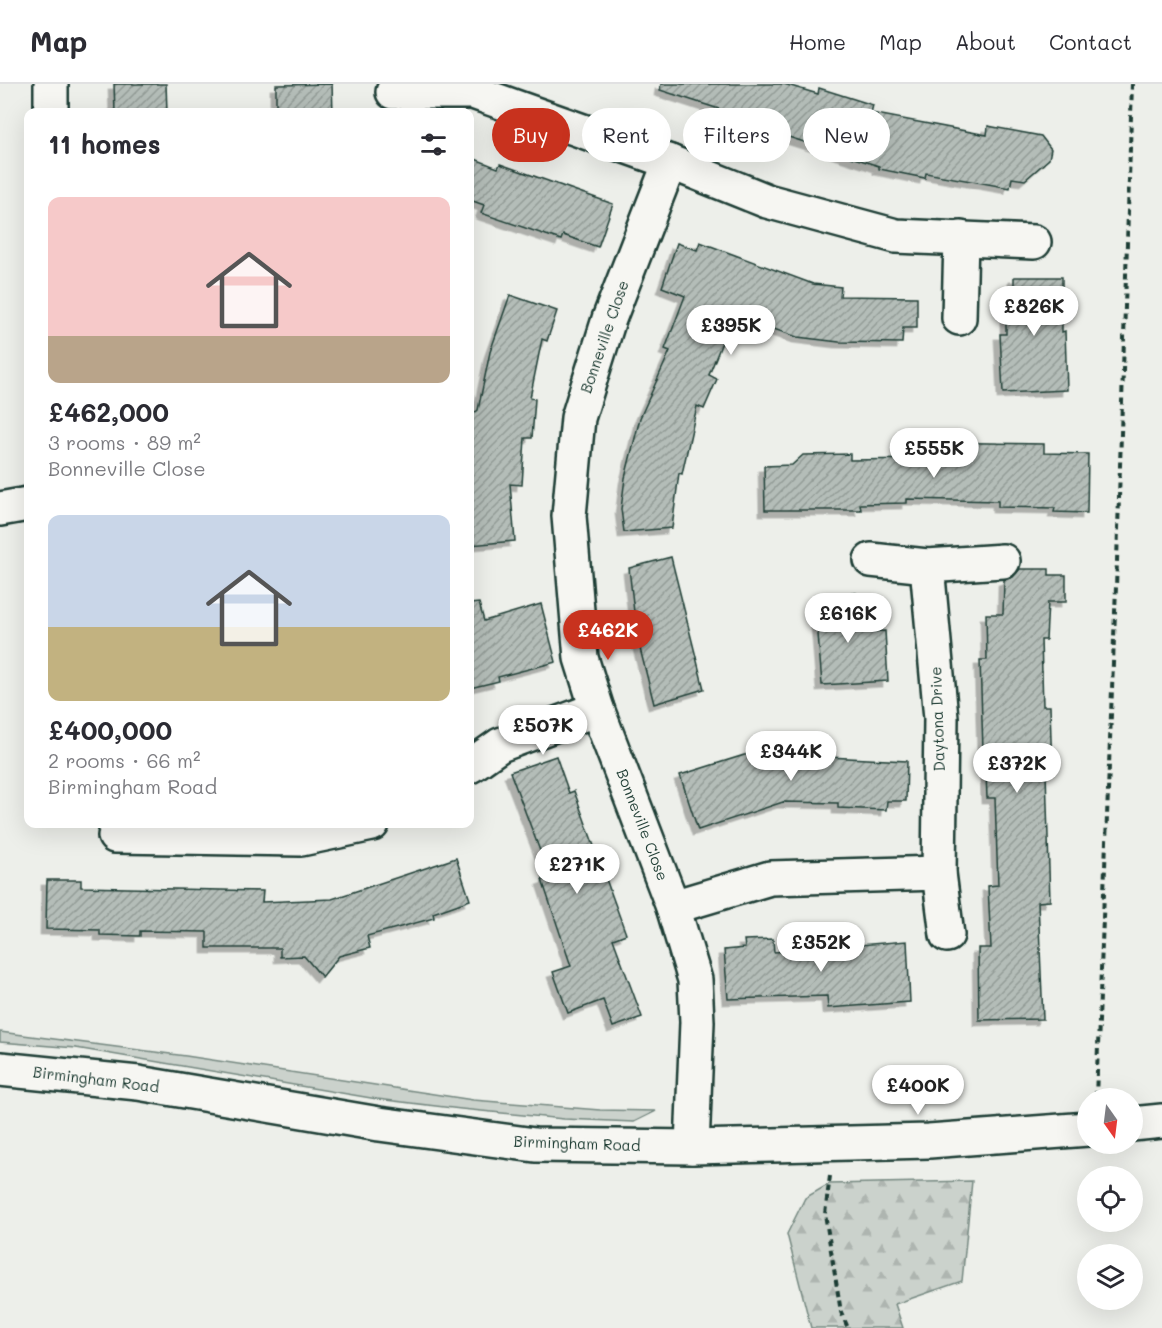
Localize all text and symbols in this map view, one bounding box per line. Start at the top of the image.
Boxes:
text: Map [30,23,87,59]
text: Home [789,28,846,55]
text: Map [879,28,922,55]
text: About [955,28,1016,55]
text: Contact [1049,28,1132,55]
chip: Buy [492,108,570,162]
chip: Rent [582,108,671,162]
chip: Filters [683,108,791,162]
chip: New [803,108,890,162]
text: 11 homes [48,127,161,161]
icon: filters [417,128,450,161]
icon: home [195,236,303,344]
street label: Bonneville Close [575,278,633,396]
pin: £826K [992,286,1076,337]
text: £826K [1003,292,1065,318]
pin: £395K [689,305,773,356]
text: £395K [700,311,762,337]
text: £462,000 [48,395,169,429]
pin: £555K [892,428,976,479]
text: 3 rooms · 89 m² [48,429,201,455]
text: £555K [904,434,964,460]
text: Bonneville Close [48,455,206,481]
icon: home [195,554,303,662]
pin: £616K [806,593,890,644]
text: £616K [819,599,877,625]
pin: £462K [566,610,650,661]
text: £462K [577,616,639,642]
street label: Daytona Drive [925,666,949,772]
pin: £507K [501,705,585,756]
text: £507K [512,711,574,737]
text: £400,000 [48,713,172,747]
pin: £344K [749,731,833,782]
text: £344K [760,737,822,763]
pin: £372K [975,743,1059,794]
text: 2 rooms · 66 m² [48,747,201,773]
text: £372K [987,749,1047,775]
street label: Bonneville Close [612,766,673,883]
text: Birmingham Road [48,773,217,799]
pin: £271K [535,844,619,895]
text: £271K [549,850,605,876]
pin: £352K [779,922,863,973]
text: £352K [791,928,851,954]
street label: Birmingham Road [32,1061,160,1097]
pin: £400K [876,1065,960,1116]
text: £400K [886,1071,950,1097]
north arrow [1077,1088,1143,1154]
map controls [1077,1088,1143,1310]
street label: Birmingham Road [513,1131,641,1155]
button: locate [1077,1166,1143,1232]
button: layers [1077,1244,1143,1310]

